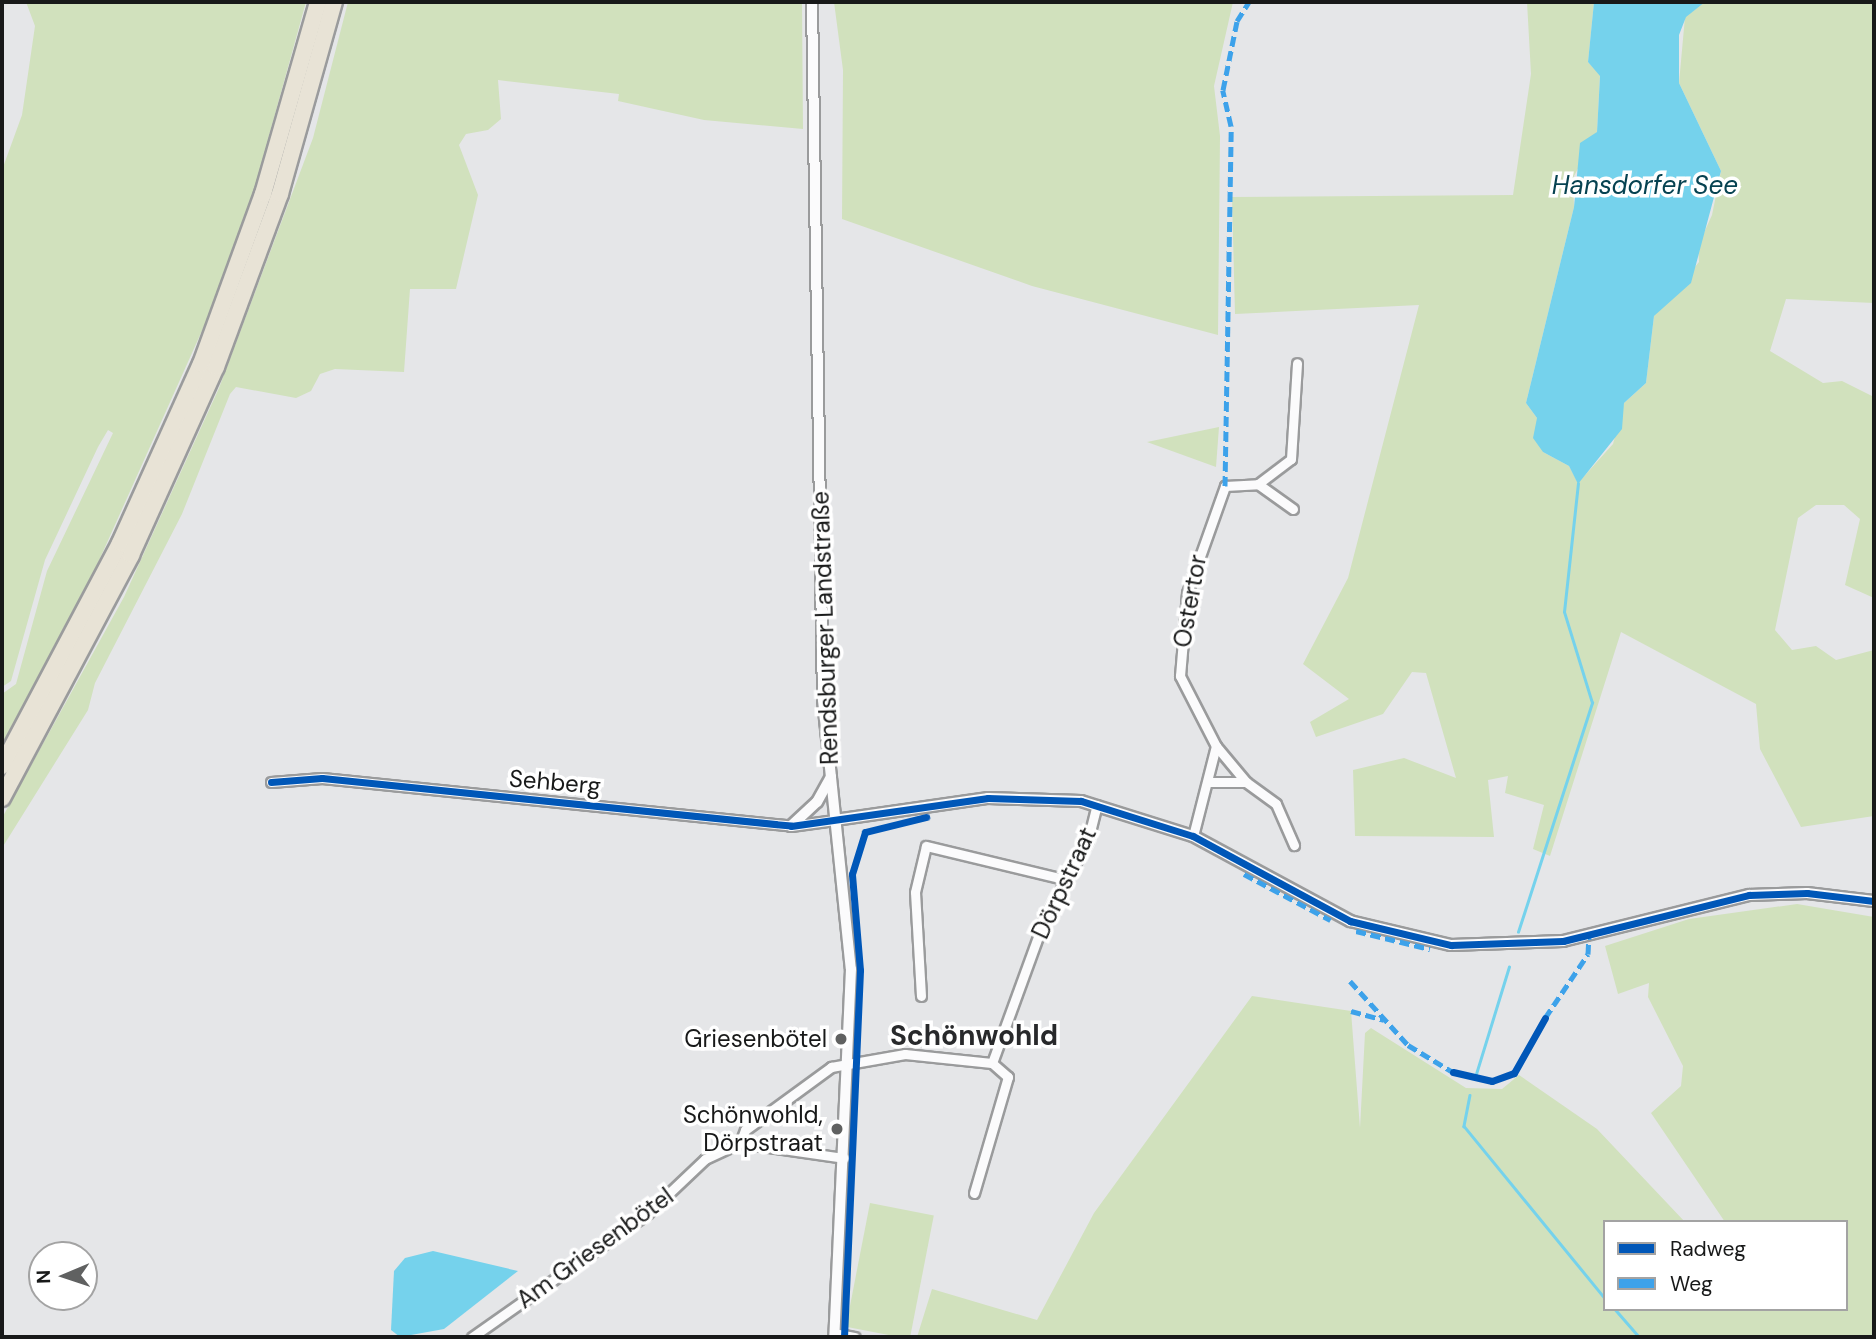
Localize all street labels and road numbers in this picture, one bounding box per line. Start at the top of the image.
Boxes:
street label: Rendsburger Landstraße [806,491,844,765]
street label: Ostertor [1168,552,1212,650]
street label: Sehberg [508,764,602,800]
street label: Dörpstraat [1026,823,1102,943]
street label: Am Griesenbötel [511,1182,679,1314]

